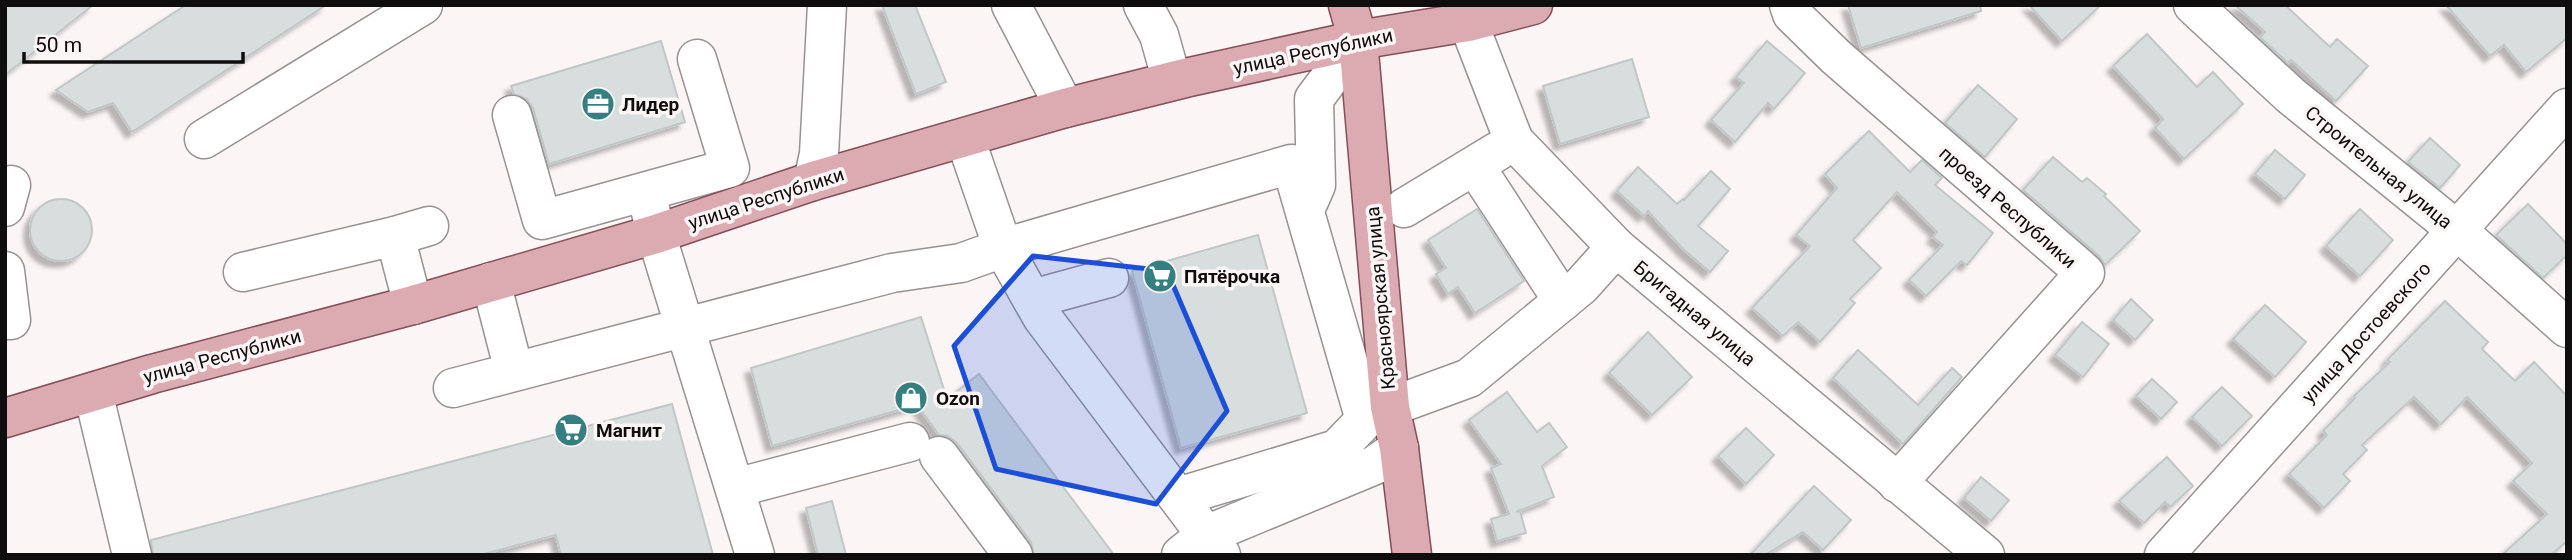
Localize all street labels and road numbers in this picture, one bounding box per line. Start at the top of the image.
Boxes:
street label: улица Республики [1231,23,1395,80]
street label: Строительная улица [2301,101,2457,234]
street label: проезд Республики [1934,142,2081,273]
street label: улица Республики [685,162,847,235]
street label: Красноярская улица [1361,205,1400,390]
street label: Бригадная улица [1629,256,1760,371]
street label: улица Достоевского [2297,257,2436,408]
street label: улица Республики [141,324,304,389]

